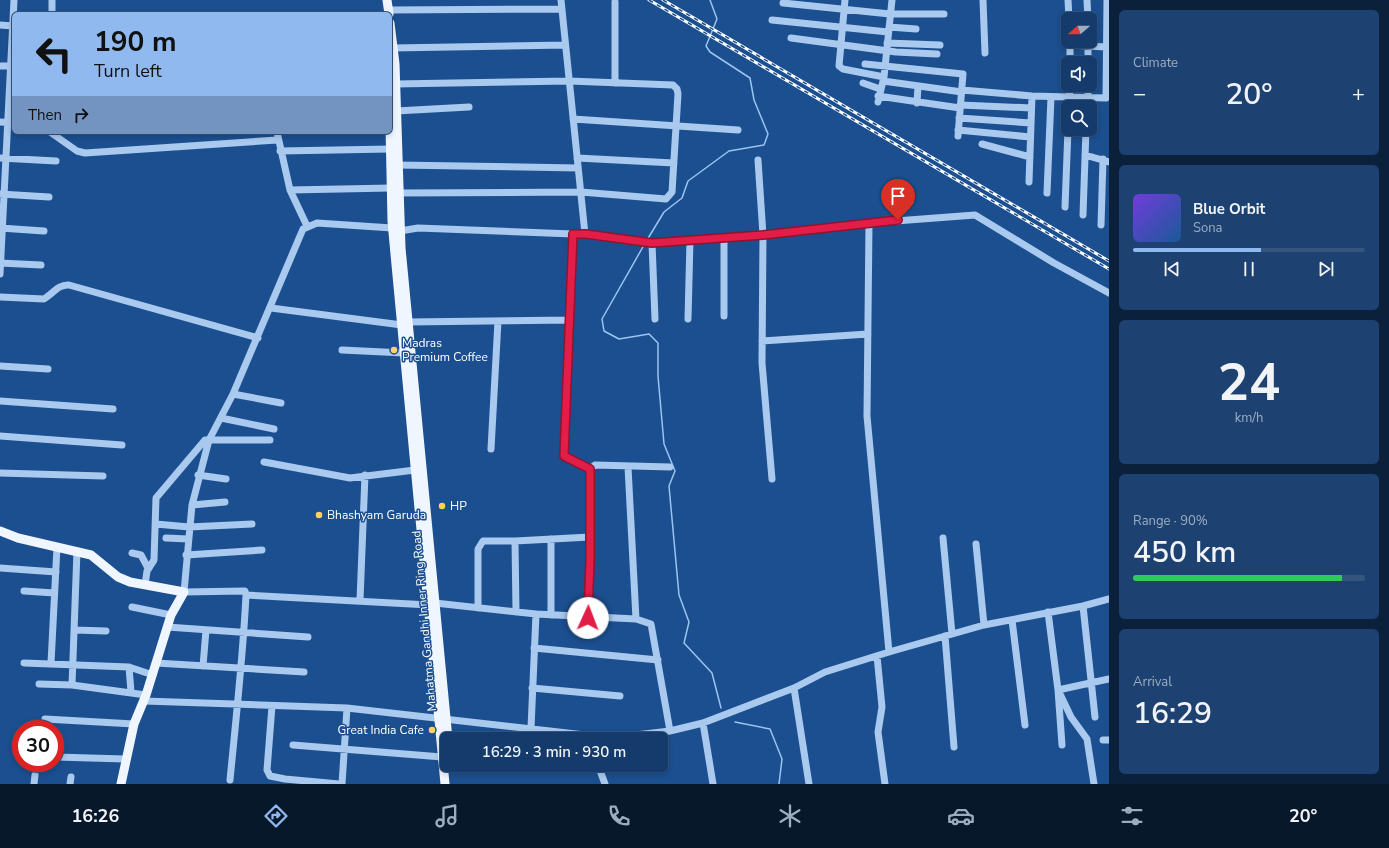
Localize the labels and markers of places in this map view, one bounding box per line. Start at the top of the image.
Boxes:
pin [881,179,915,220]
place label: Madras Premium Coffee [402,335,488,365]
marker: Madras Premium Coffee [389,345,399,355]
place label: HP [450,498,467,514]
marker: HP [437,501,447,511]
place label: Bhashyam Garuda [327,507,426,523]
marker: Bhashyam Garuda [314,510,324,520]
place label: Great India Cafe [337,722,424,738]
marker: Great India Cafe [427,725,437,735]

